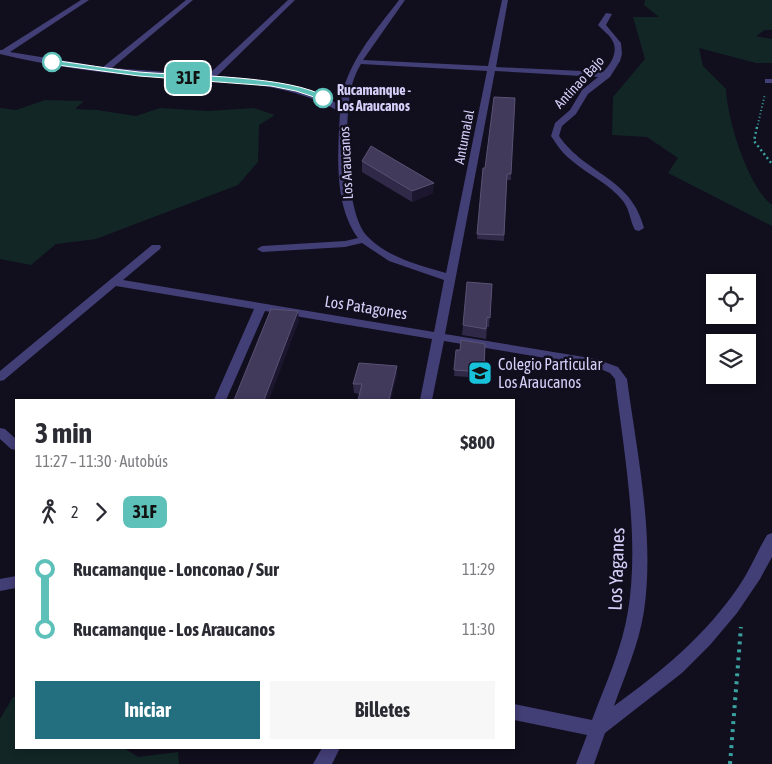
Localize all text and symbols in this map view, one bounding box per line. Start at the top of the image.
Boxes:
unlabelled marker [42,52,62,72]
street label: Antinao Bajo [551,53,607,111]
line badge: 31F [159,62,217,94]
text: 31F [176,67,200,88]
place label: Rucamanque - Los Araucanos [337,82,412,114]
marker: Rucamanque - Los Araucanos [313,88,333,108]
street label: Antumalal [451,108,477,166]
street label: Los Araucanos [336,126,356,200]
map controls [706,274,756,384]
button: locate [706,274,756,324]
street label: Los Patagones [323,292,409,323]
button: layers [706,334,756,384]
place label: Colegio Particular Los Araucanos [498,355,602,391]
school or university icon: Colegio Particular Los Araucanos [467,360,493,386]
text: 3 min [35,417,92,449]
text: $800 [460,431,495,453]
text: 11:27 – 11:30 · Autobús [35,452,168,470]
icon: walk [35,498,63,526]
icon: forward [87,498,115,526]
text: 31F [133,501,157,522]
text: 2 [71,503,79,521]
street label: Los Yaganes [604,527,628,611]
text: Rucamanque - Lonconao / Sur [73,558,279,580]
text: 11:29 [462,560,495,578]
text: Rucamanque - Los Araucanos [73,618,275,640]
text: 11:30 [462,620,495,638]
button: Iniciar [35,681,260,739]
button: Billetes [270,681,495,739]

